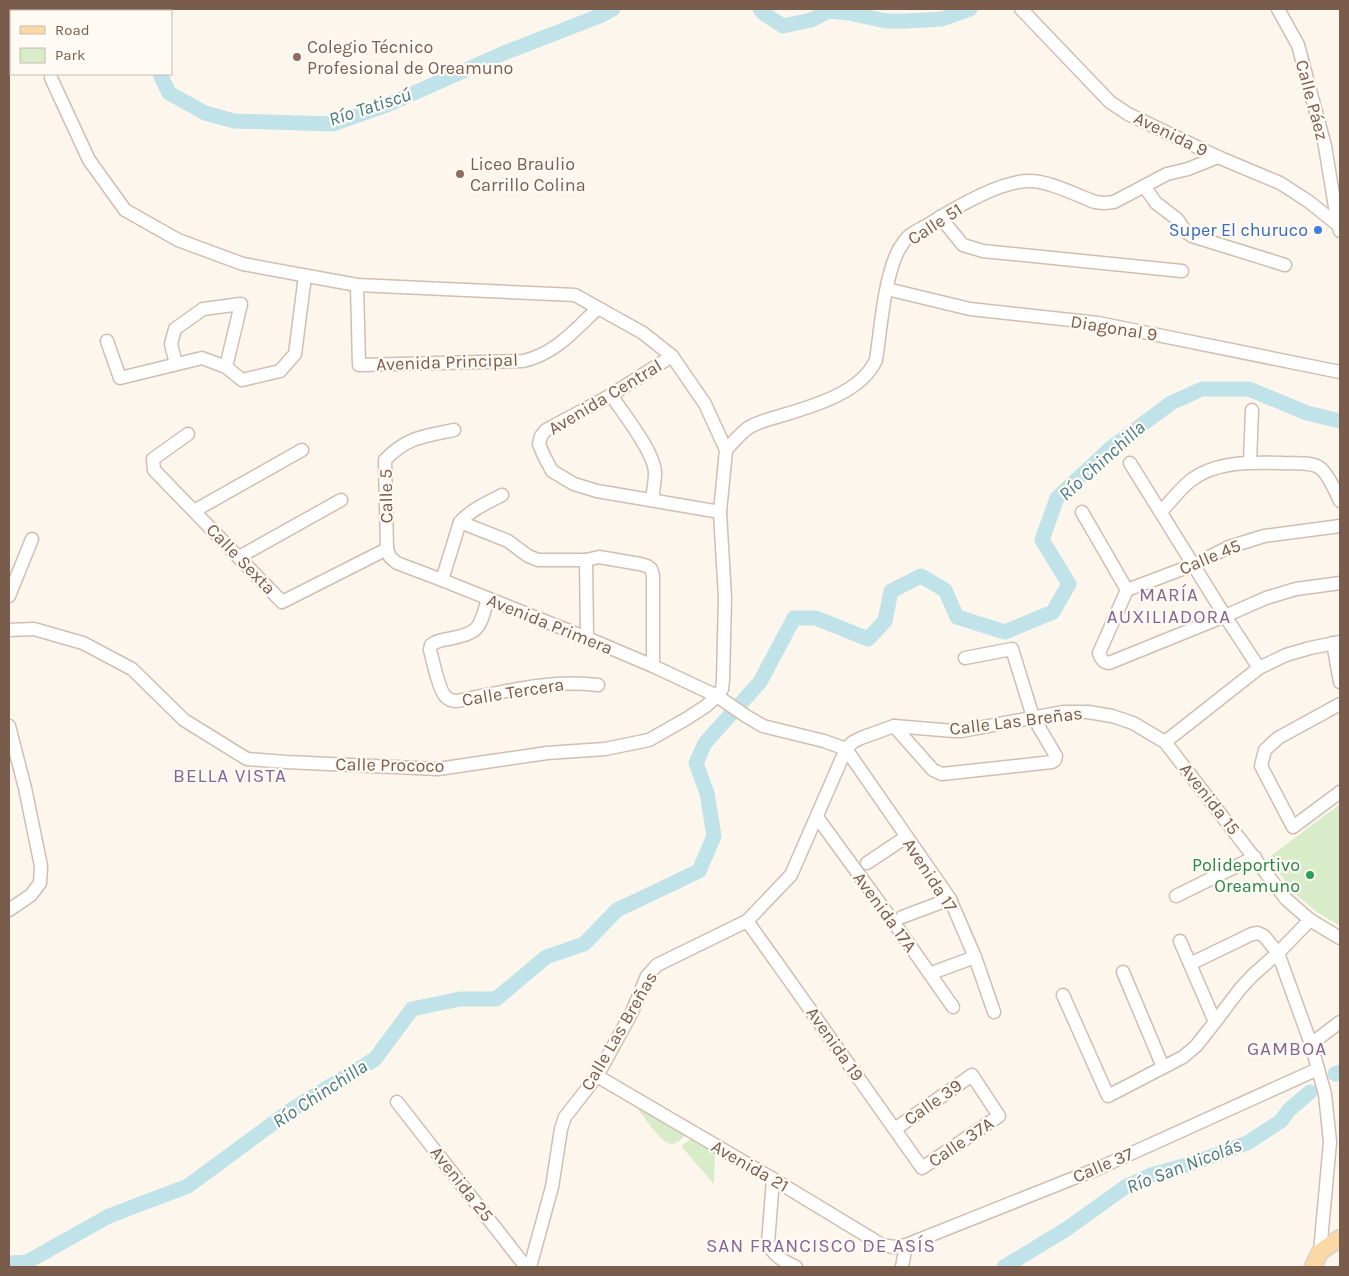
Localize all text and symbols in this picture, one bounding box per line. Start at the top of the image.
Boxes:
legend [10,10,172,75]
text: Road [55,21,90,39]
place label: Colegio Técnico Profesional de Oreamuno [307,36,513,79]
text: Park [55,46,85,64]
marker: Colegio Técnico Profesional de Oreamuno [291,51,303,63]
street label: Calle Páez [1291,57,1333,143]
water label: Río Tatiscú [326,83,414,131]
street label: Avenida 9 [1130,107,1212,161]
place label: Liceo Braulio Carrillo Colina [470,153,586,196]
marker: Liceo Braulio Carrillo Colina [454,168,466,180]
street label: Calle 51 [904,198,966,250]
place label: Super El churuco [1169,219,1308,241]
marker: Super El churuco [1312,224,1324,236]
street label: Diagonal 9 [1069,310,1159,346]
street label: Avenida Principal [376,349,518,375]
street label: Avenida Central [544,354,666,440]
water label: Río Chinchilla [1054,416,1150,506]
street label: Calle 5 [375,468,397,524]
street label: Calle Sexta [202,519,280,599]
street label: Calle 45 [1176,534,1244,580]
district label: MARÍA AUXILIADORA [1107,583,1231,628]
street label: Avenida Primera [484,589,616,659]
street label: Calle Tercera [460,673,566,711]
street label: Calle Las Breñas [948,702,1084,740]
street label: Calle Prococo [335,753,445,777]
street label: Avenida 15 [1175,759,1245,839]
district label: BELLA VISTA [173,765,287,787]
street label: Avenida 17 [898,834,962,917]
place label: Polideportivo Oreamuno [1192,854,1300,897]
street label: Avenida 17A [848,867,922,957]
marker: Polideportivo Oreamuno [1304,869,1316,881]
street label: Calle Las Breñas [576,968,662,1094]
street label: Avenida 19 [801,1003,869,1085]
district label: GAMBOA [1247,1038,1327,1060]
water label: Río Chinchilla [268,1055,372,1133]
street label: Calle 39 [900,1074,966,1130]
street label: Calle 37A [924,1112,998,1172]
water label: Río San Nicolás [1123,1134,1245,1198]
street label: Avenida 21 [707,1135,793,1197]
street label: Avenida 25 [426,1142,498,1226]
street label: Calle 37 [1069,1142,1137,1188]
district label: SAN FRANCISCO DE ASÍS [706,1234,936,1257]

